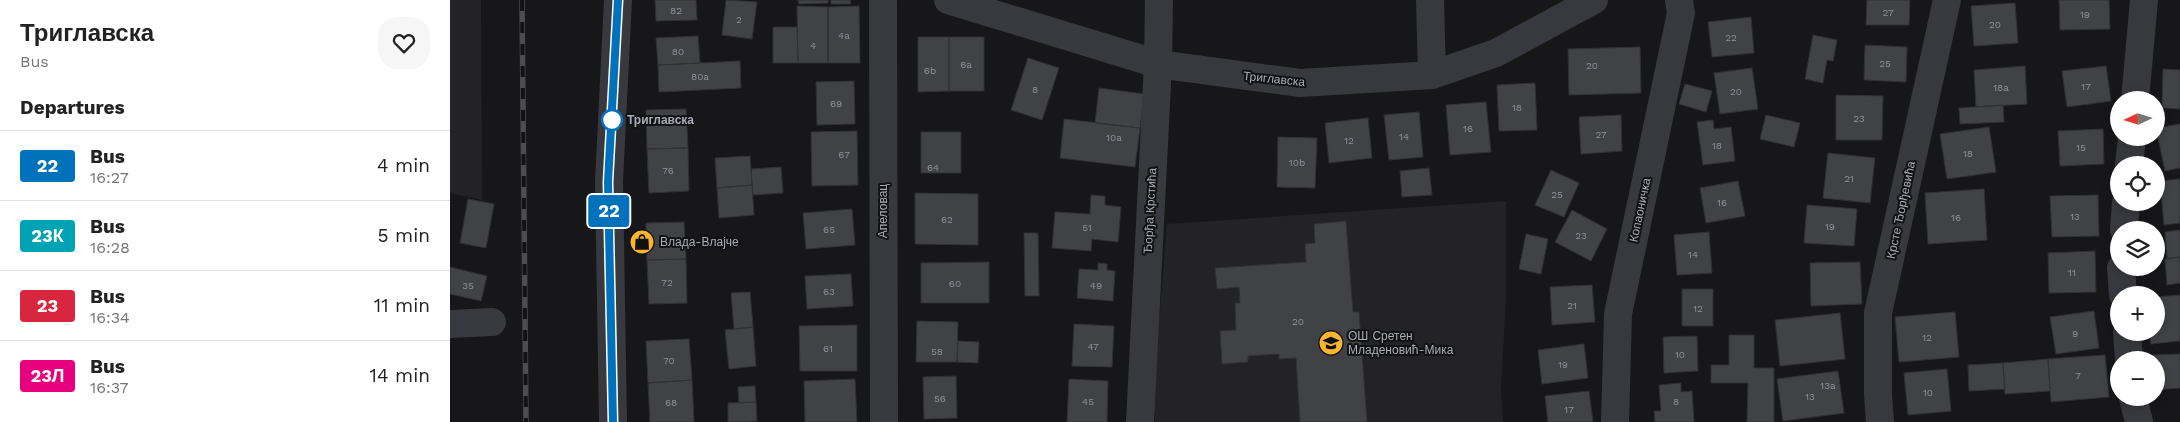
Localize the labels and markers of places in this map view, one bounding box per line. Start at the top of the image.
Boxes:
marker: Триглавска [601,109,623,131]
place label: Триглавска [627,113,694,127]
shop icon: Влада-Влајче [629,229,655,255]
place label: Влада-Влајче [660,235,739,249]
place label: ОШ Сретен Младеновић-Мика [1348,329,1454,357]
school or university icon: ОШ Сретен Младеновић-Мика [1318,330,1344,356]

